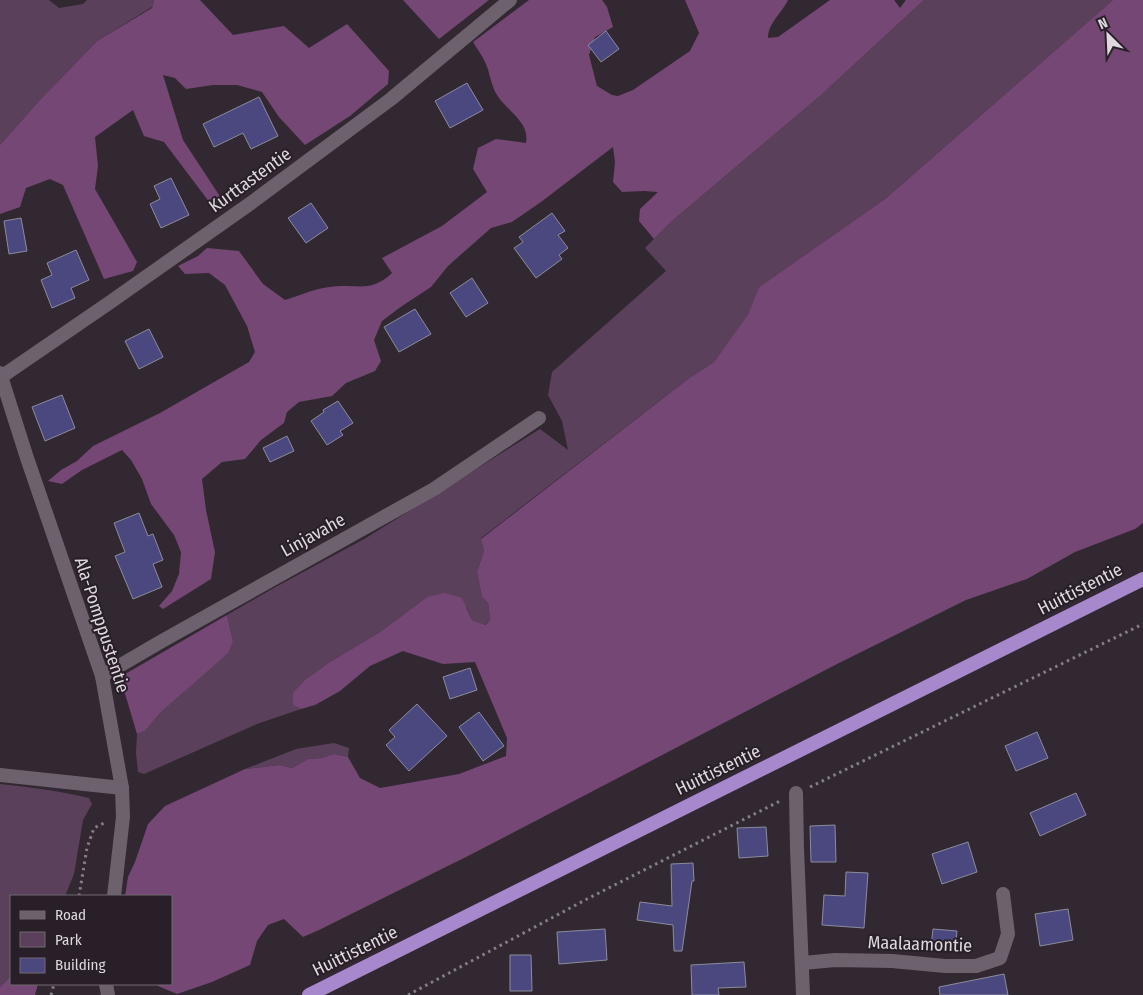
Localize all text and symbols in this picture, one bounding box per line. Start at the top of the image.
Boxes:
north arrow [1083,10,1133,60]
text: N [1096,14,1110,33]
street label: Kurttastentie [205,143,296,217]
street label: Linjavahe [277,508,349,562]
street label: Ala-Pomppustentie [70,554,134,696]
street label: Huittistentie [1034,558,1126,620]
street label: Huittistentie [672,740,764,800]
legend [10,895,172,985]
text: Road [55,906,86,924]
street label: Huittistentie [309,921,401,981]
text: Park [55,931,82,949]
street label: Maalaamontie [867,931,973,957]
text: Building [55,956,106,974]

